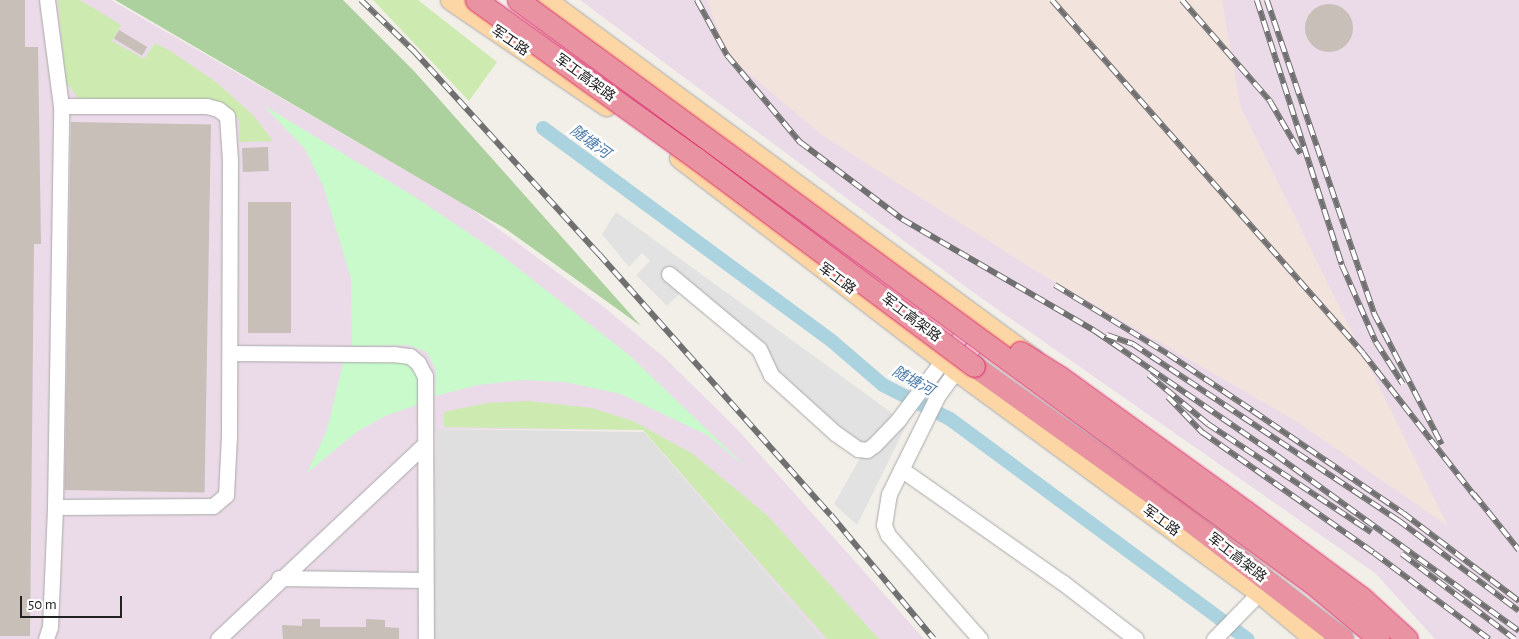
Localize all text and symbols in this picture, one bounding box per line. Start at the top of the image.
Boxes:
street label: 军工路 [488,22,532,60]
street label: 军工高架路 [552,51,618,105]
water label: 随塘河 [567,121,613,163]
street label: 军工路 [815,260,859,298]
street label: 军工高架路 [878,290,944,346]
water label: 随塘河 [889,362,937,400]
street label: 军工路 [1139,502,1183,540]
street label: 军工高架路 [1204,530,1270,586]
scale bar [22,586,125,618]
text: 50 m [28,597,57,612]

